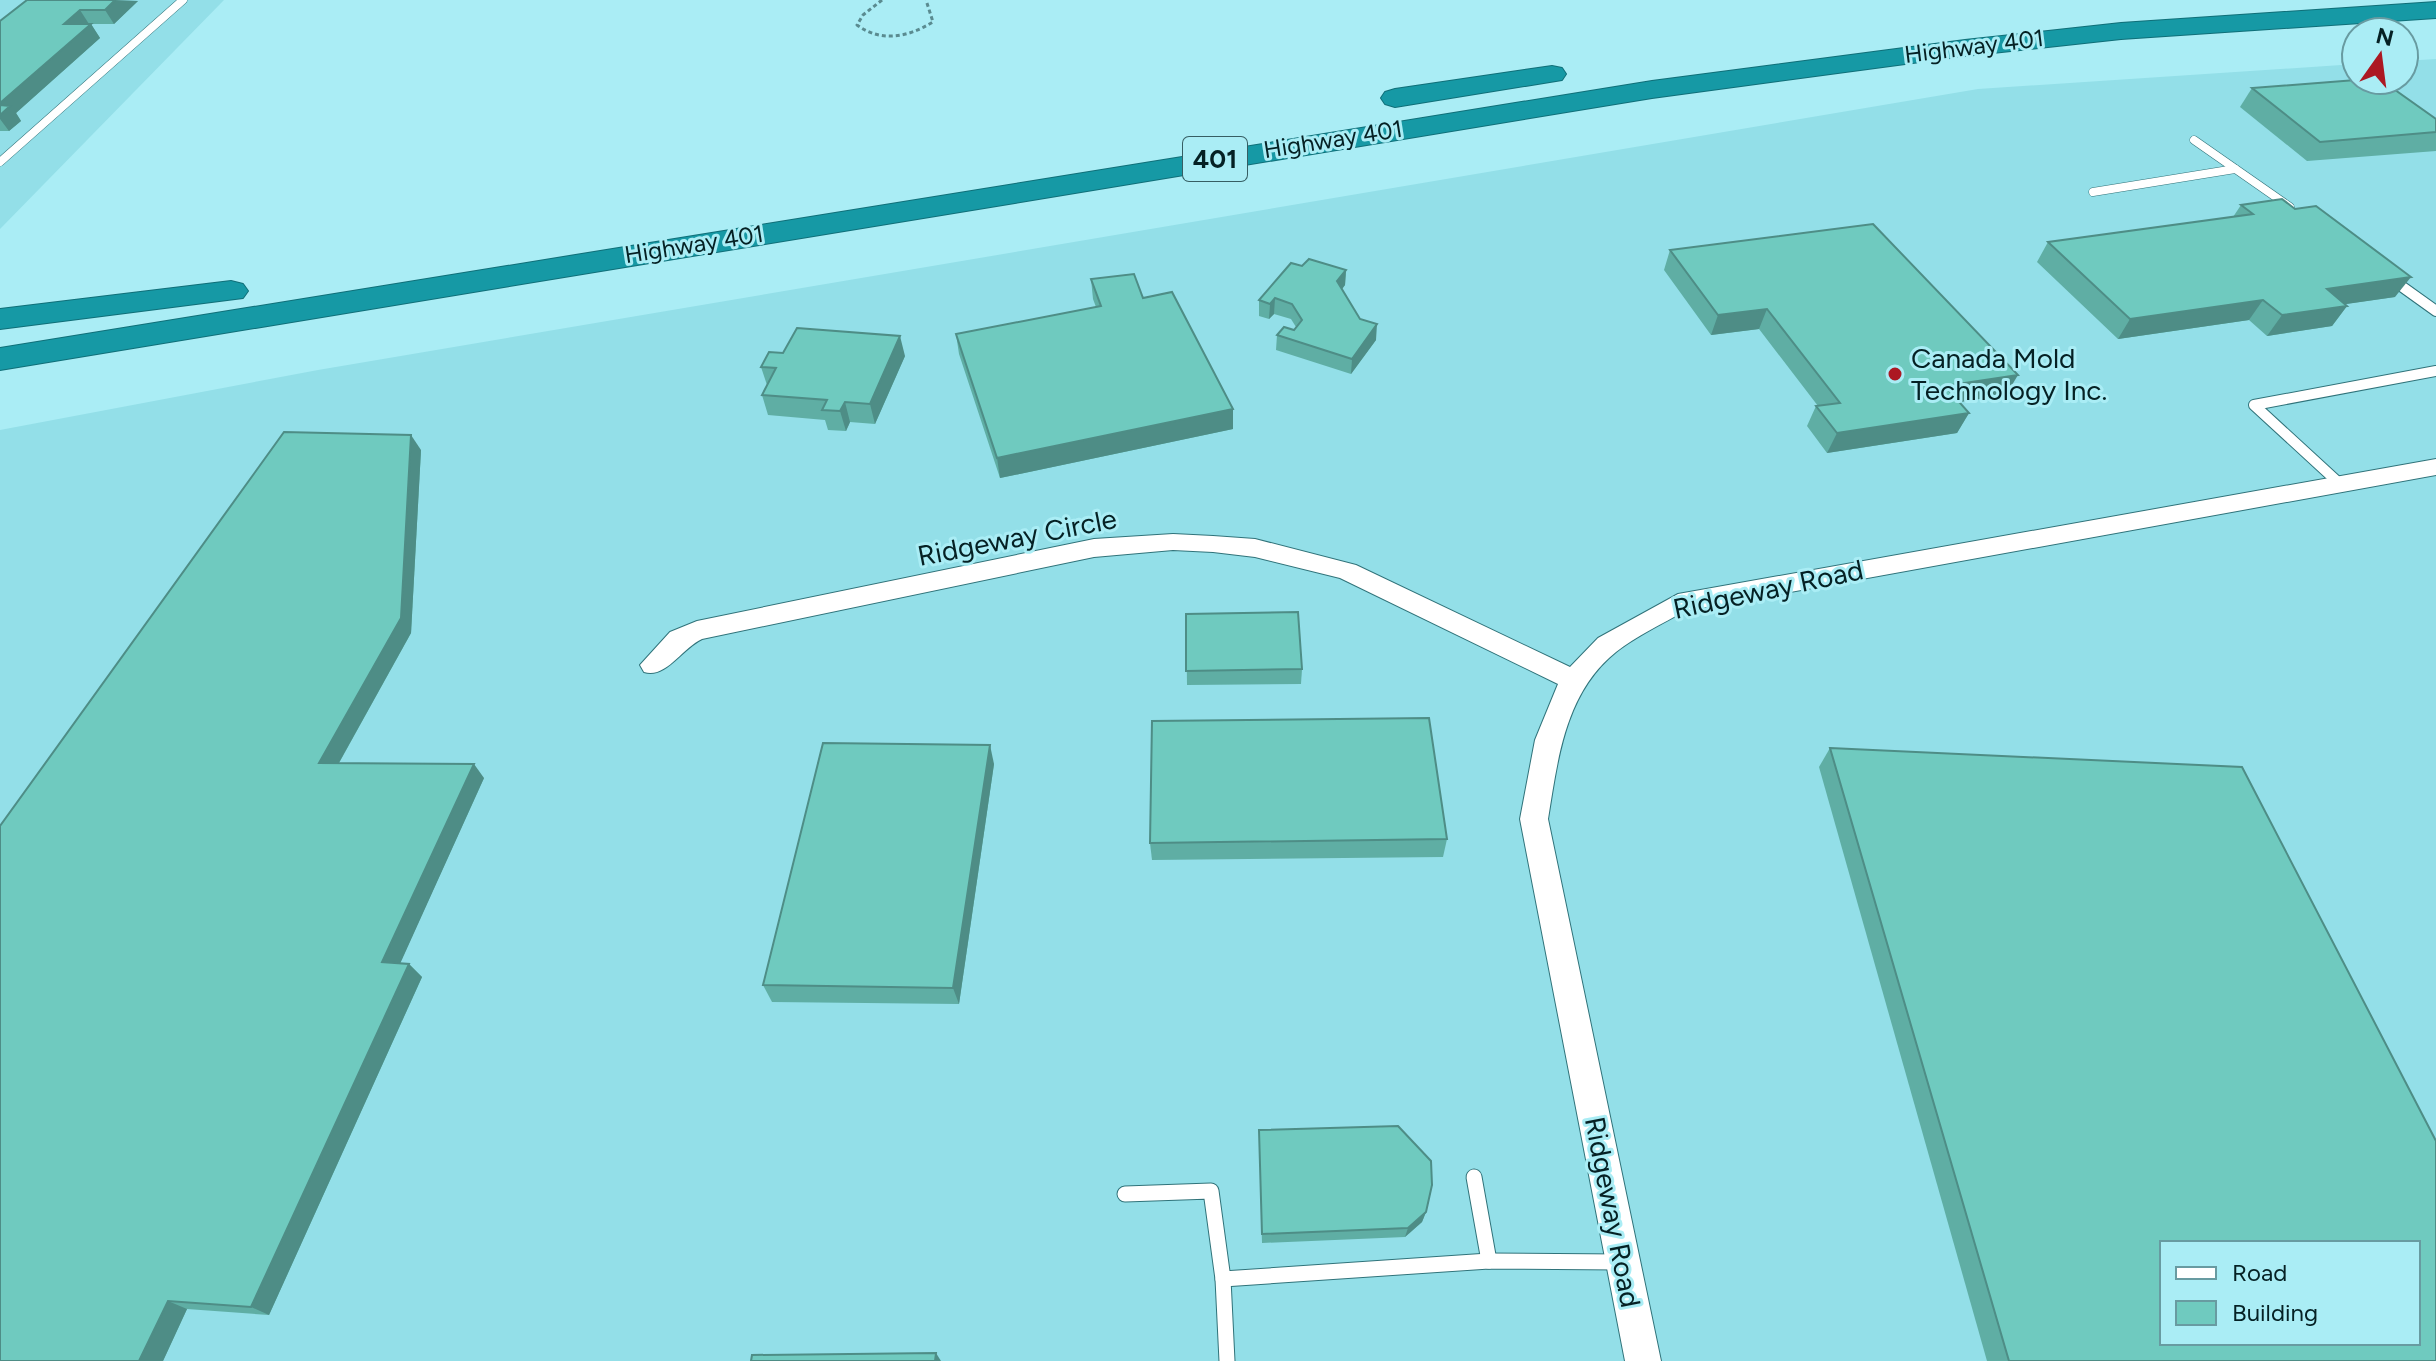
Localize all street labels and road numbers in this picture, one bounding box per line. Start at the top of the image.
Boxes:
street label: Highway 401 [1903,23,2045,69]
street label: Highway 401 [1261,114,1405,164]
road number: 401 [1183,137,1247,181]
street label: Highway 401 [622,219,766,269]
street label: Ridgeway Circle [915,501,1119,573]
street label: Ridgeway Road [1670,552,1866,626]
street label: Ridgeway Road [1578,1114,1648,1310]

